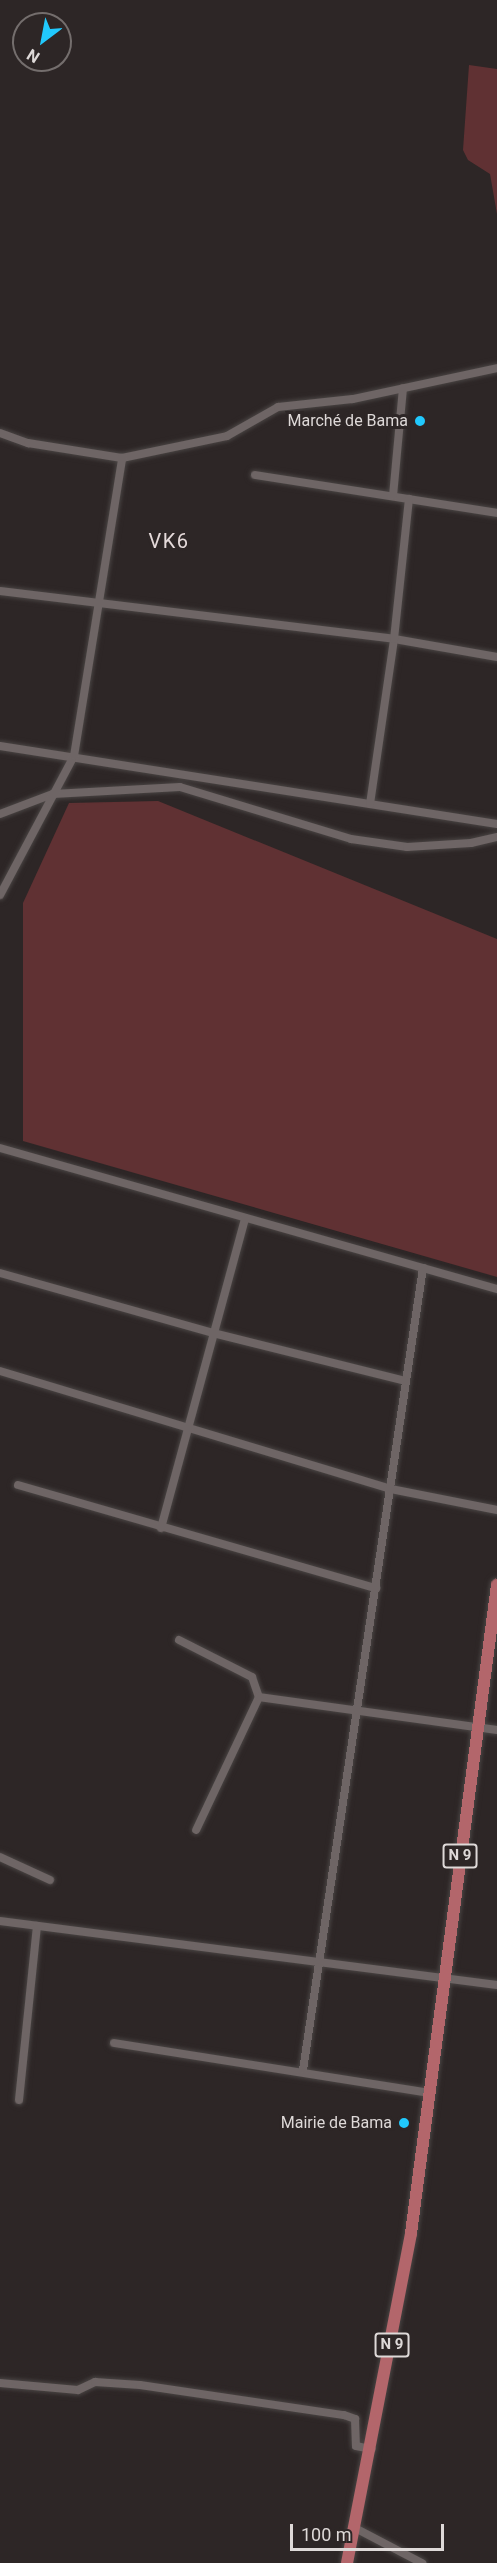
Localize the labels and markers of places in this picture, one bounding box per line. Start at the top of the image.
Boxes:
place label: Marché de Bama [288,411,408,431]
marker: Marché de Bama [413,414,427,428]
place label: Mairie de Bama [281,2113,392,2133]
marker: Mairie de Bama [397,2116,411,2130]

